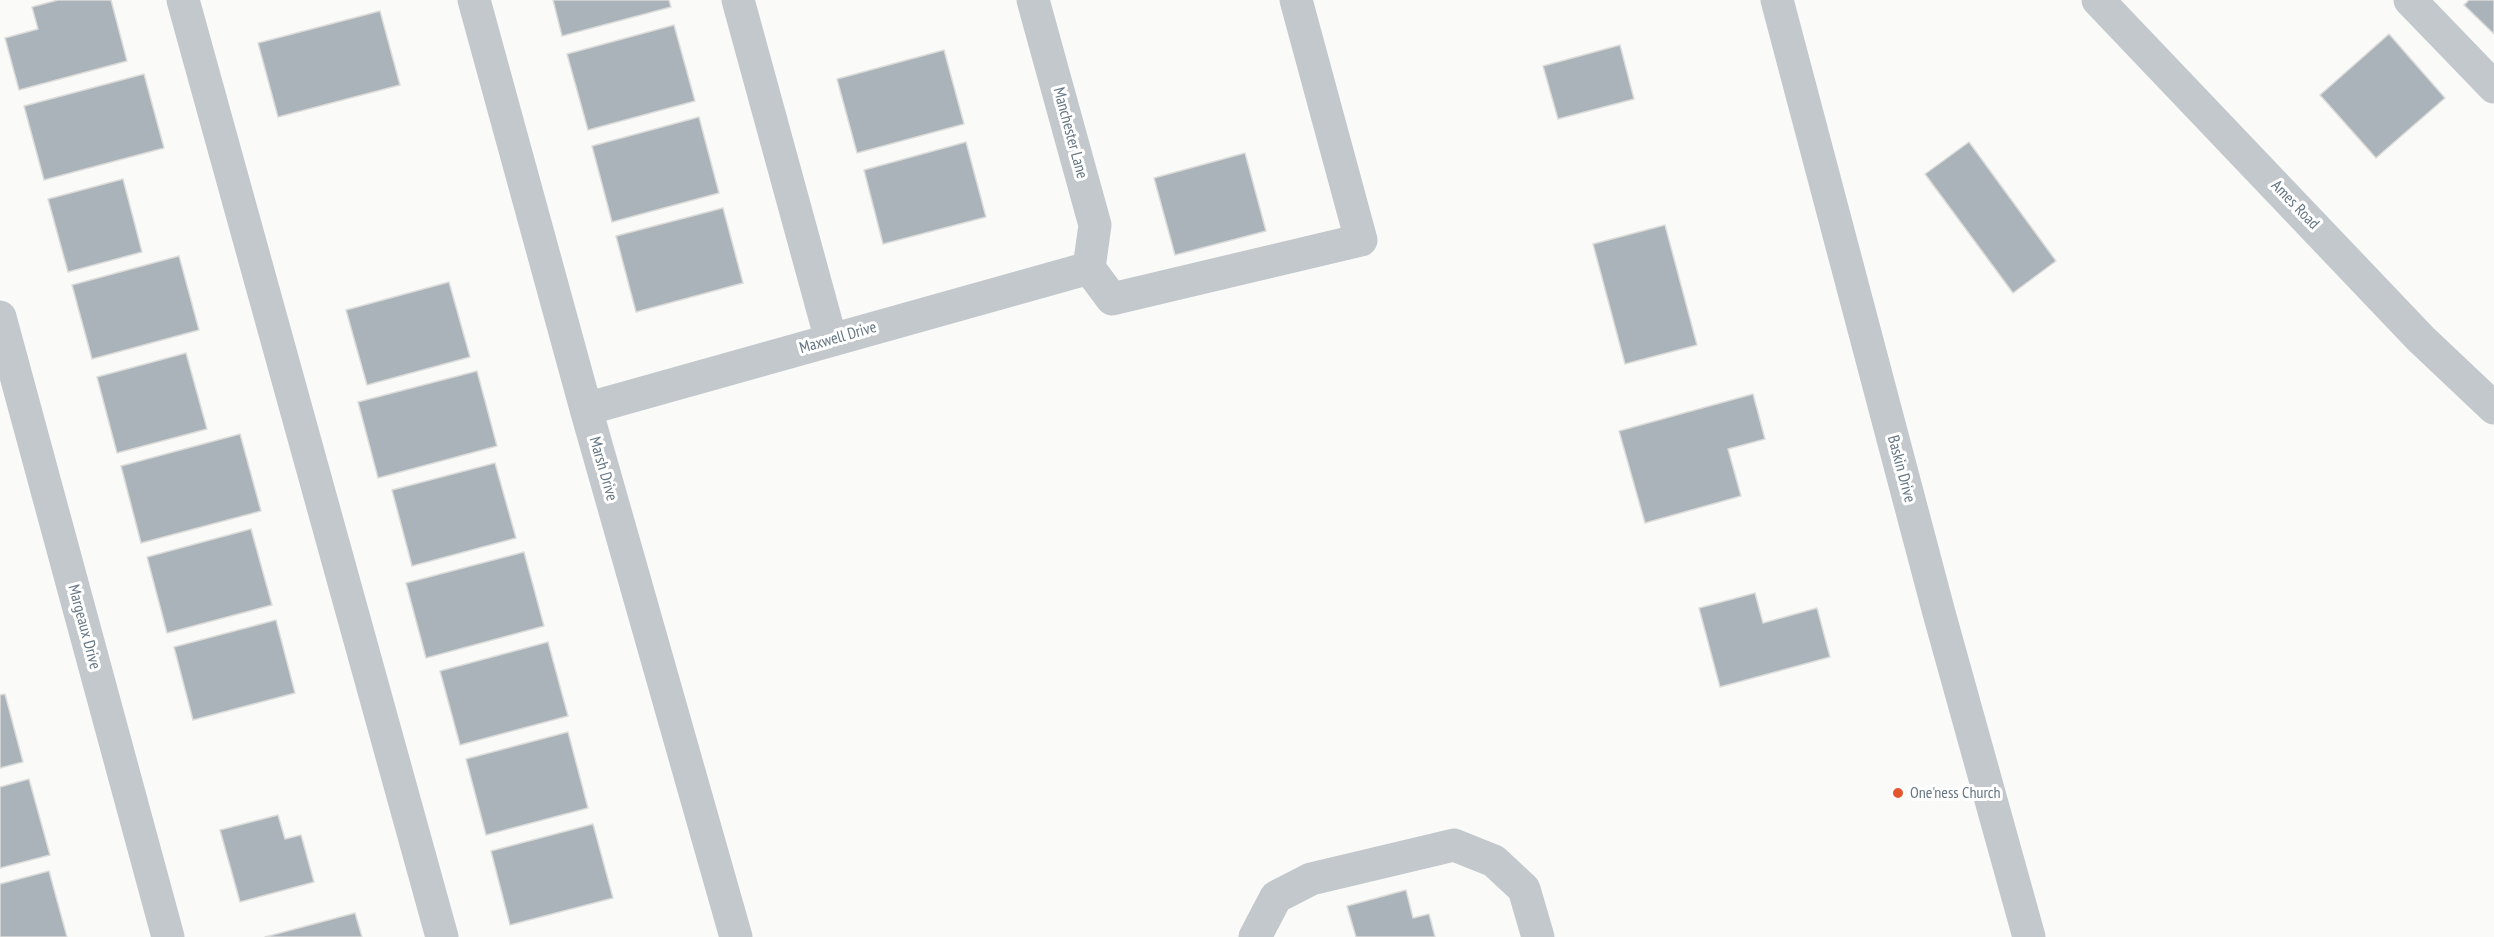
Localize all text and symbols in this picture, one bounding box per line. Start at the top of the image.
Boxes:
street label: Manchester Lane [1049,85,1091,181]
street label: Ames Road [2267,177,2323,233]
street label: Maxwell Drive [797,318,879,358]
street label: Baskin Drive [1883,433,1919,505]
street label: Marsh Drive [585,435,621,503]
street label: Margeaux Drive [63,583,105,671]
place label: One'ness Church [1910,783,2001,803]
marker: One'ness Church [1891,786,1905,800]

